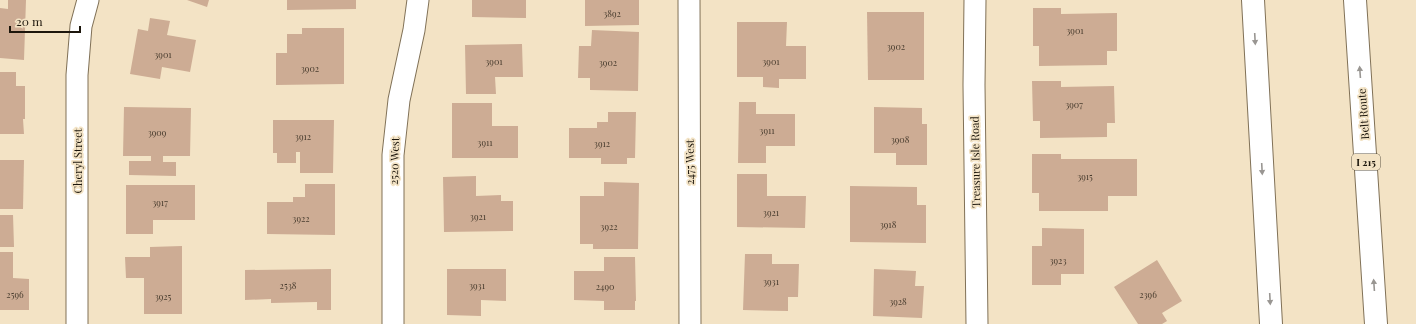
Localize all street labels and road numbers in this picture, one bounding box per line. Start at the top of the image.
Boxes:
street label: Belt Route [1354,88,1372,140]
street label: Treasure Isle Road [967,115,983,208]
street label: Cheryl Street [70,128,85,194]
street label: 2520 West [386,137,402,185]
street label: 2475 West [682,139,697,185]
road number: I 215 [1352,154,1380,170]

